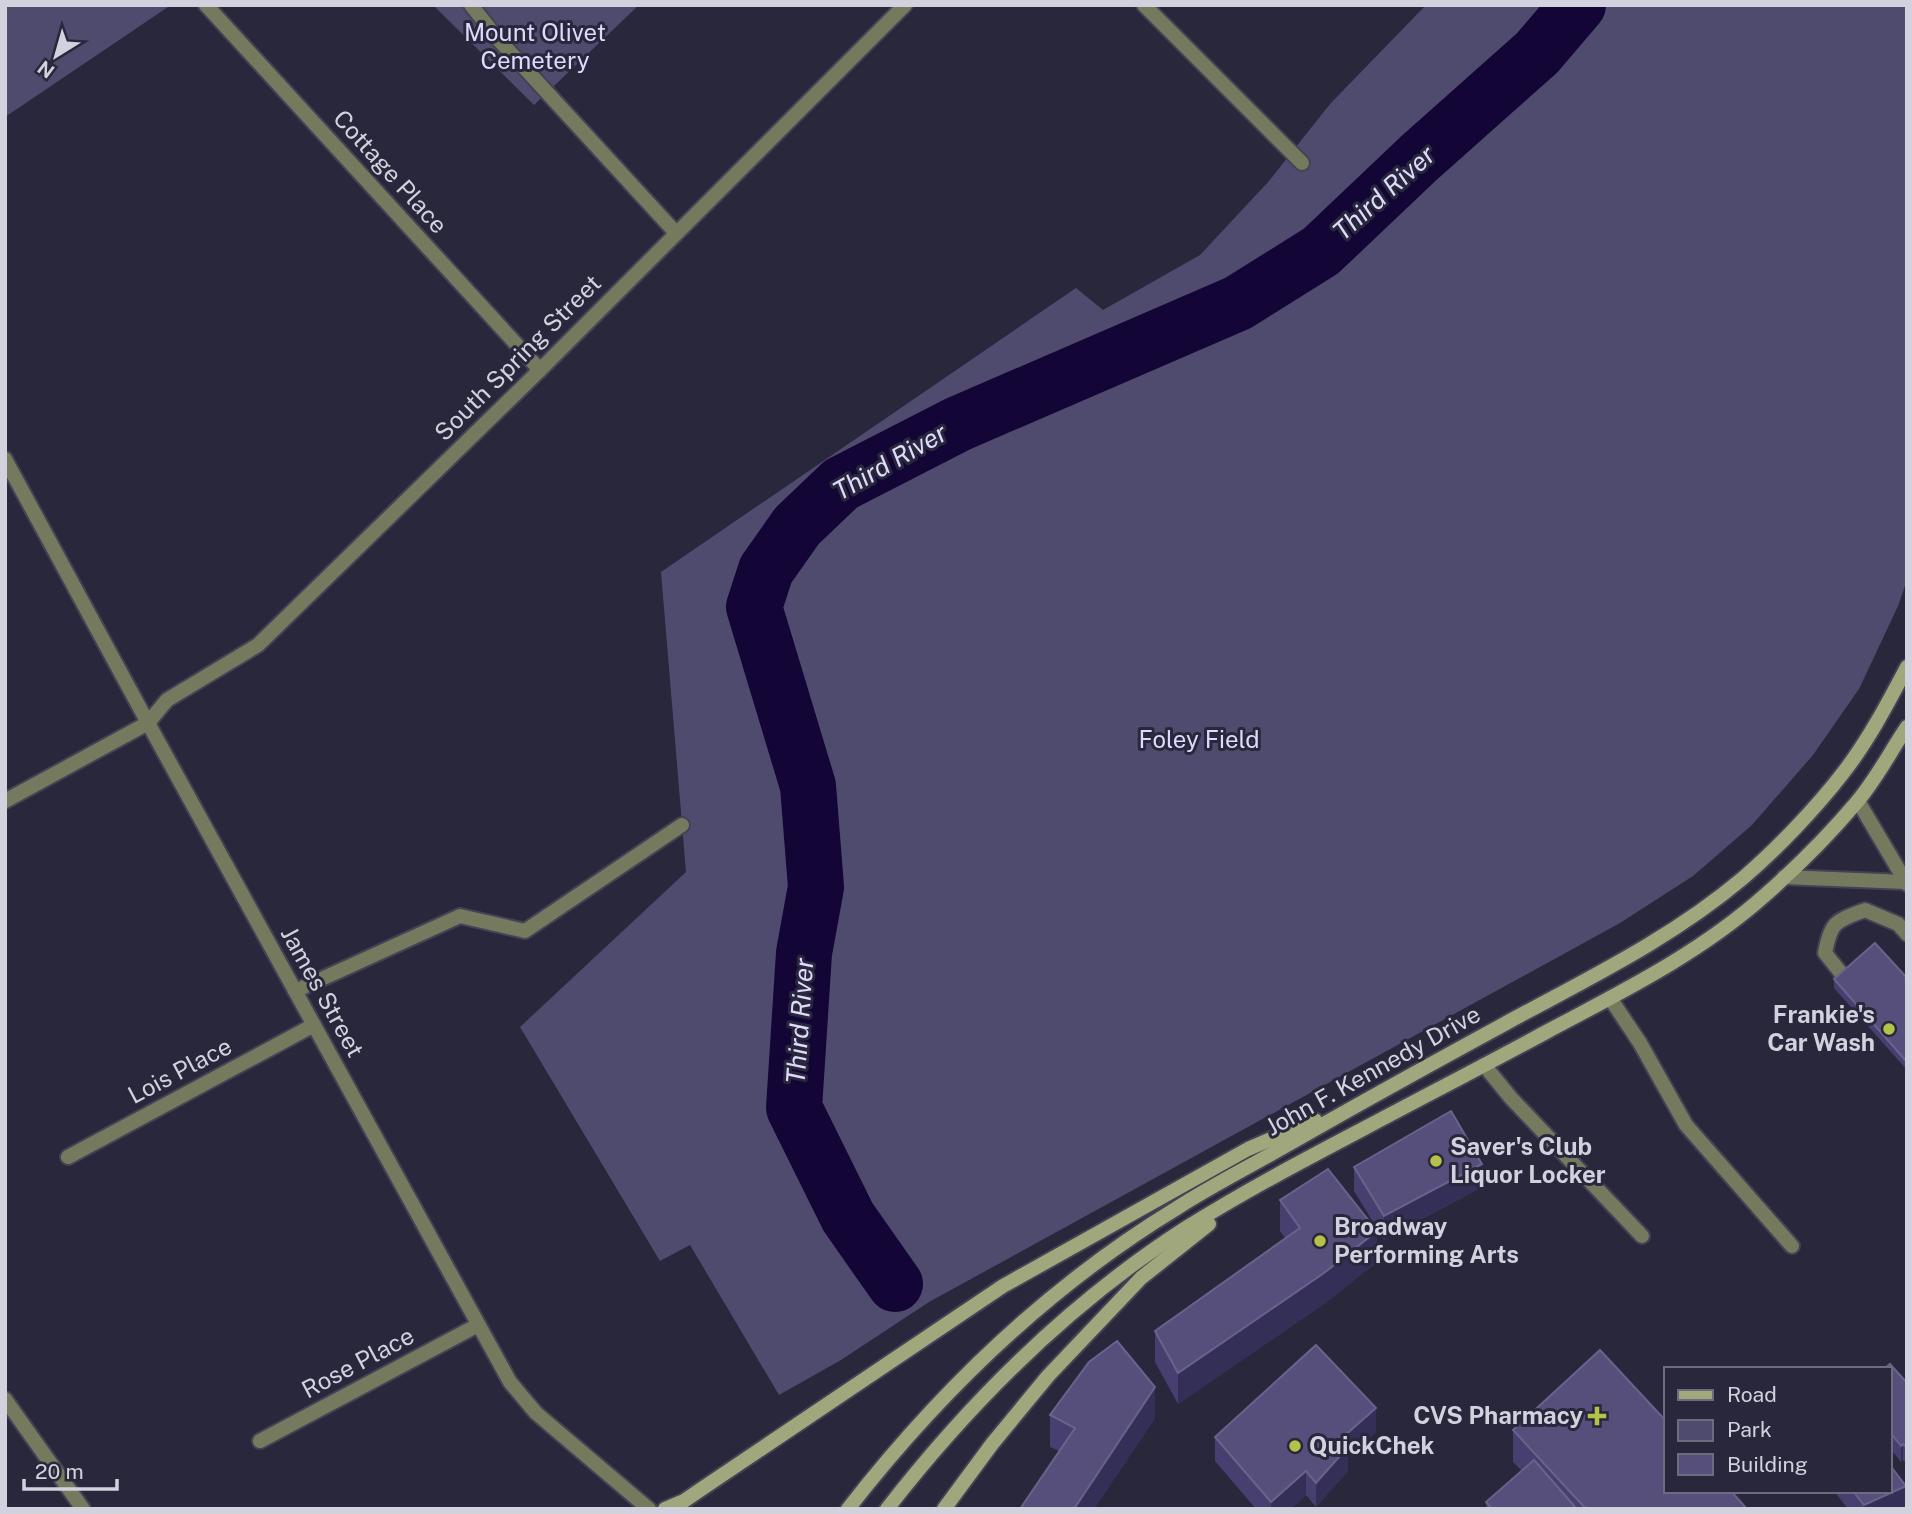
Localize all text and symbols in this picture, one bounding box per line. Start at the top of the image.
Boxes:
park label: Mount Olivet Cemetery [464,18,606,74]
north arrow [21,21,91,91]
text: N [33,56,58,83]
street label: Cottage Place [328,104,453,239]
water label: Third River [1326,139,1441,246]
street label: South Spring Street [429,269,606,446]
water label: Third River [827,416,952,507]
park label: Foley Field [1139,725,1259,753]
street label: James Street [276,921,370,1062]
water label: Third River [780,957,819,1085]
street label: John F. Kennedy Drive [1260,999,1485,1141]
place label: Frankie's Car Wash [1767,1000,1875,1056]
marker: Frankie's Car Wash [1881,1021,1897,1037]
street label: Lois Place [123,1031,236,1109]
place label: Saver's Club Liquor Locker [1450,1132,1606,1188]
marker: Saver's Club Liquor Locker [1428,1153,1444,1169]
place label: Broadway Performing Arts [1334,1212,1519,1268]
marker: Broadway Performing Arts [1312,1233,1328,1249]
street label: Rose Place [297,1321,418,1403]
legend [1664,1367,1891,1493]
text: Road [1727,1382,1777,1407]
place label: CVS Pharmacy [1413,1401,1583,1429]
marker: CVS Pharmacy [1589,1408,1605,1424]
text: Park [1727,1417,1772,1442]
place label: QuickChek [1309,1431,1435,1459]
marker: QuickChek [1287,1438,1303,1454]
scale bar [24,1448,117,1492]
text: Building [1727,1452,1808,1477]
text: 20 m [35,1459,84,1484]

